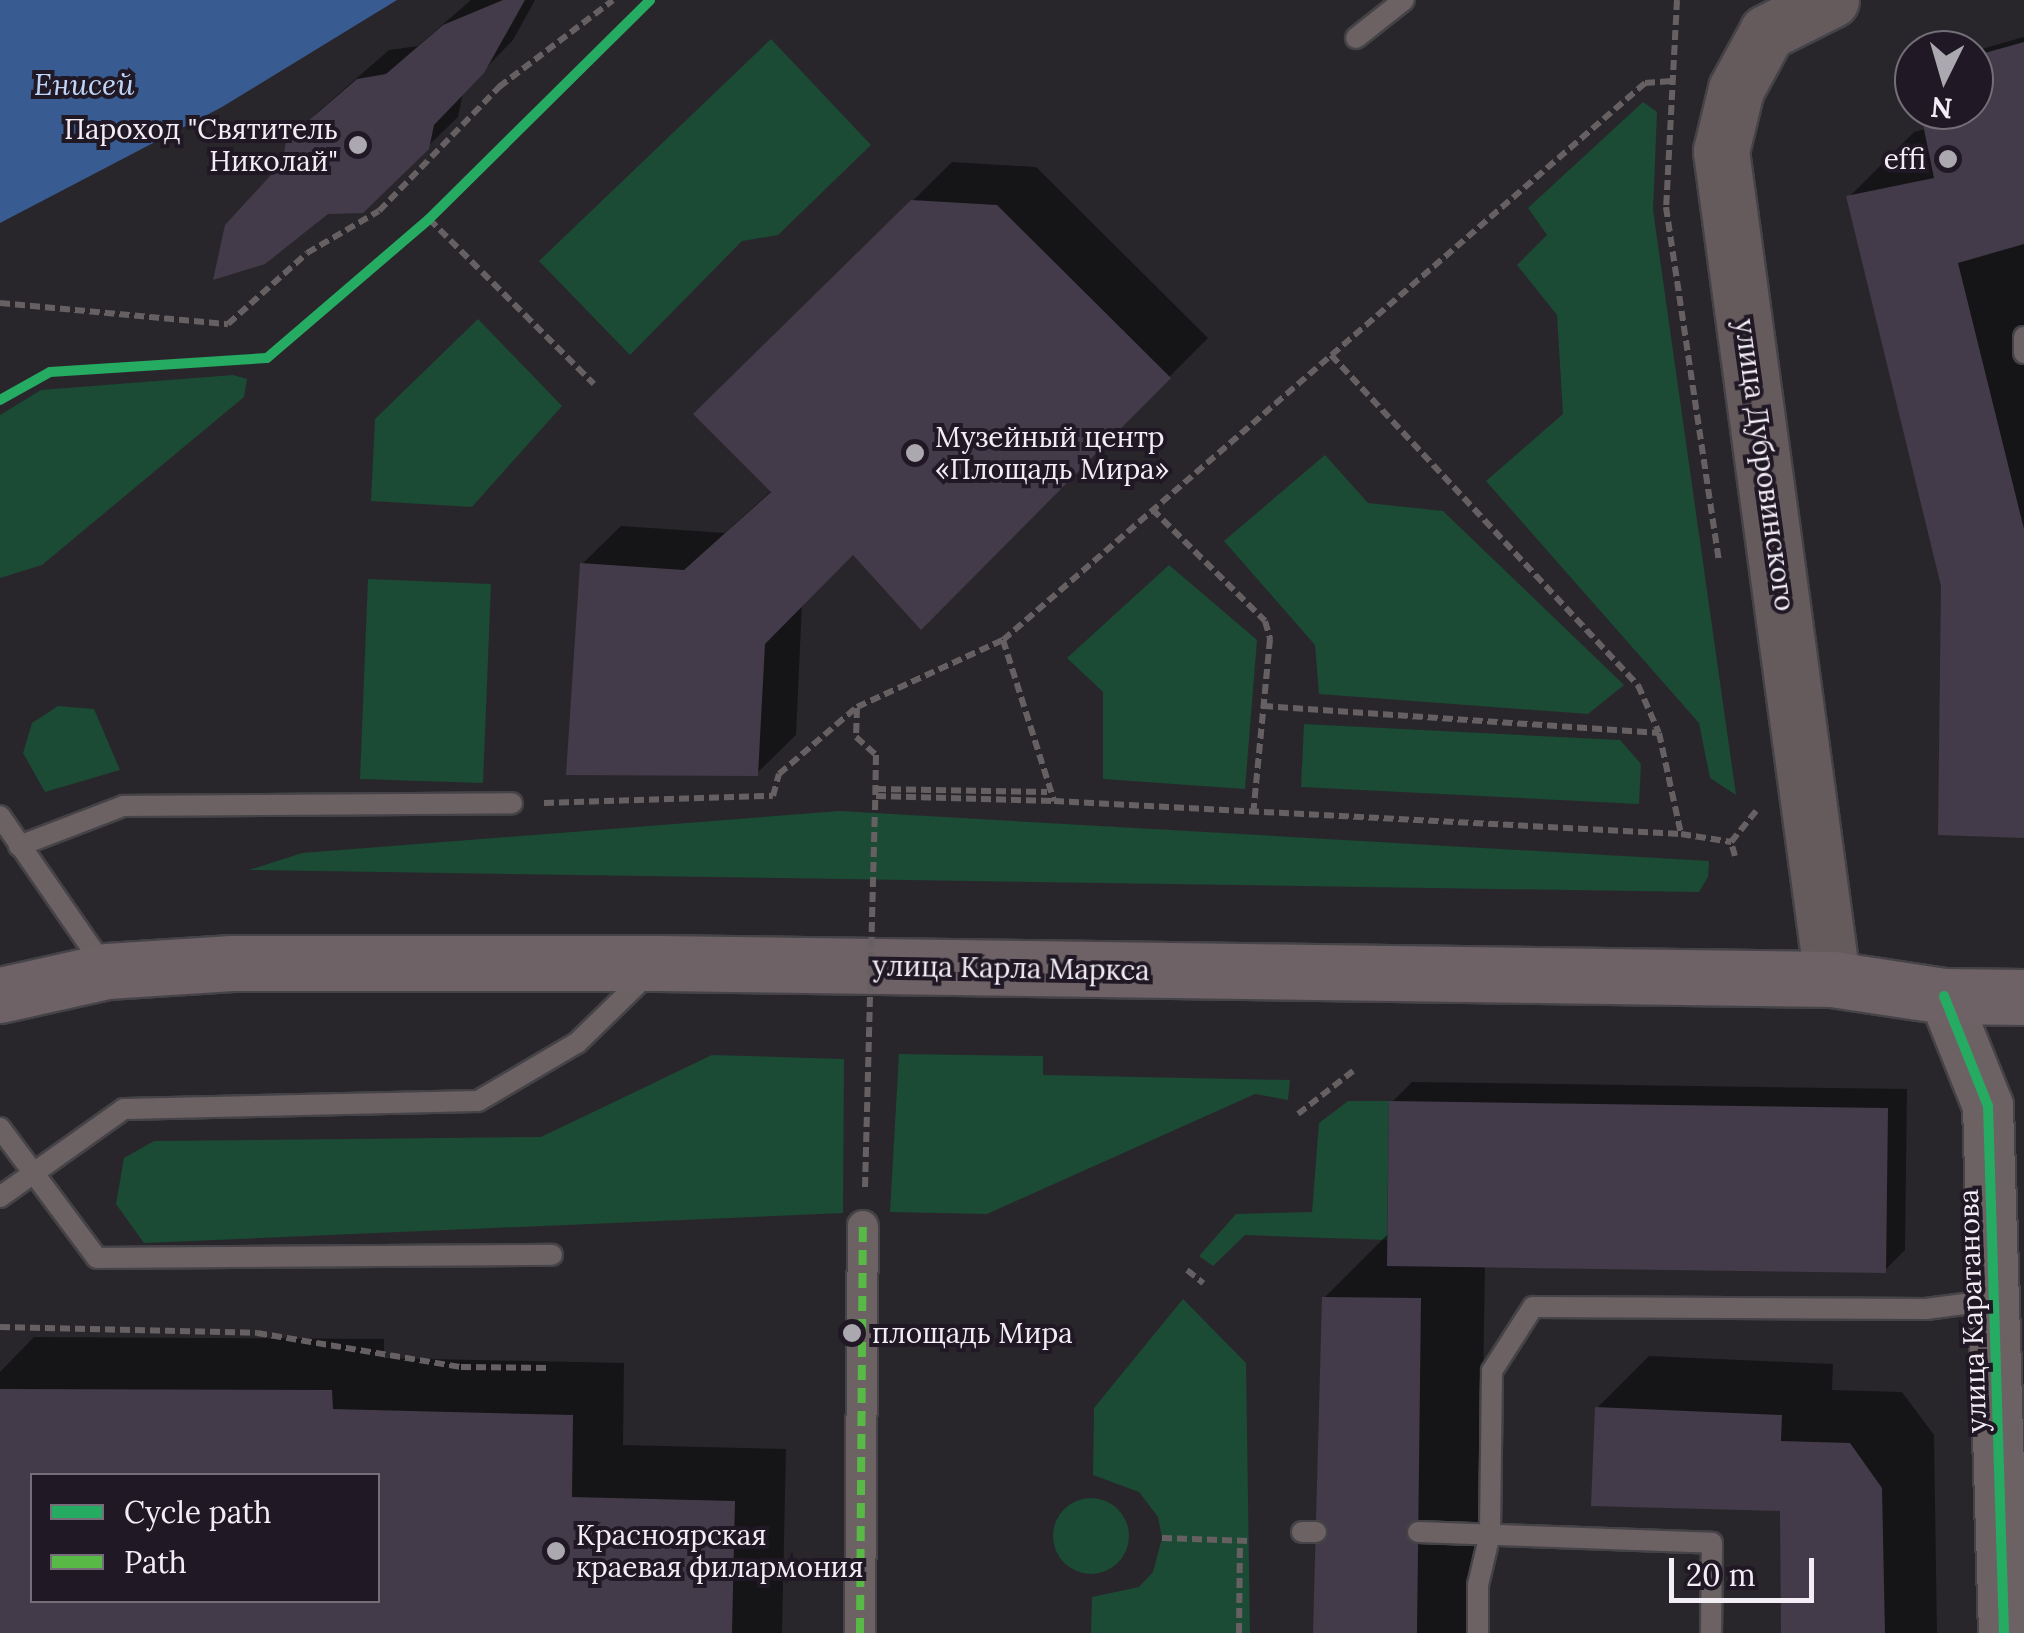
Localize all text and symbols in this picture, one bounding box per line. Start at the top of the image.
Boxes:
north arrow [1894,30,1994,130]
water label: Енисей [34,66,134,102]
text: N [1929,89,1954,127]
place label: Пароход "Святитель Николай" [64,112,338,178]
marker: Пароход "Святитель Николай" [347,134,369,156]
place label: effi [1884,142,1926,176]
marker: effi [1935,146,1961,172]
street label: улица Дубровинского [1728,317,1802,613]
place label: Музейный центр «Площадь Мира» [935,420,1169,486]
marker: Музейный центр «Площадь Мира» [904,442,926,464]
street label: улица Карла Маркса [872,949,1150,987]
street label: улица Каратанова [1951,1189,1993,1433]
place label: площадь Мира [872,1316,1073,1350]
marker: площадь Мира [841,1322,863,1344]
legend [30,1473,380,1603]
text: Cycle path [124,1493,272,1531]
place label: Красноярская краевая филармония [576,1518,863,1584]
scale bar [1674,1538,1819,1600]
marker: Красноярская краевая филармония [545,1540,567,1562]
text: Path [124,1543,187,1581]
text: 20 m [1686,1556,1755,1594]

